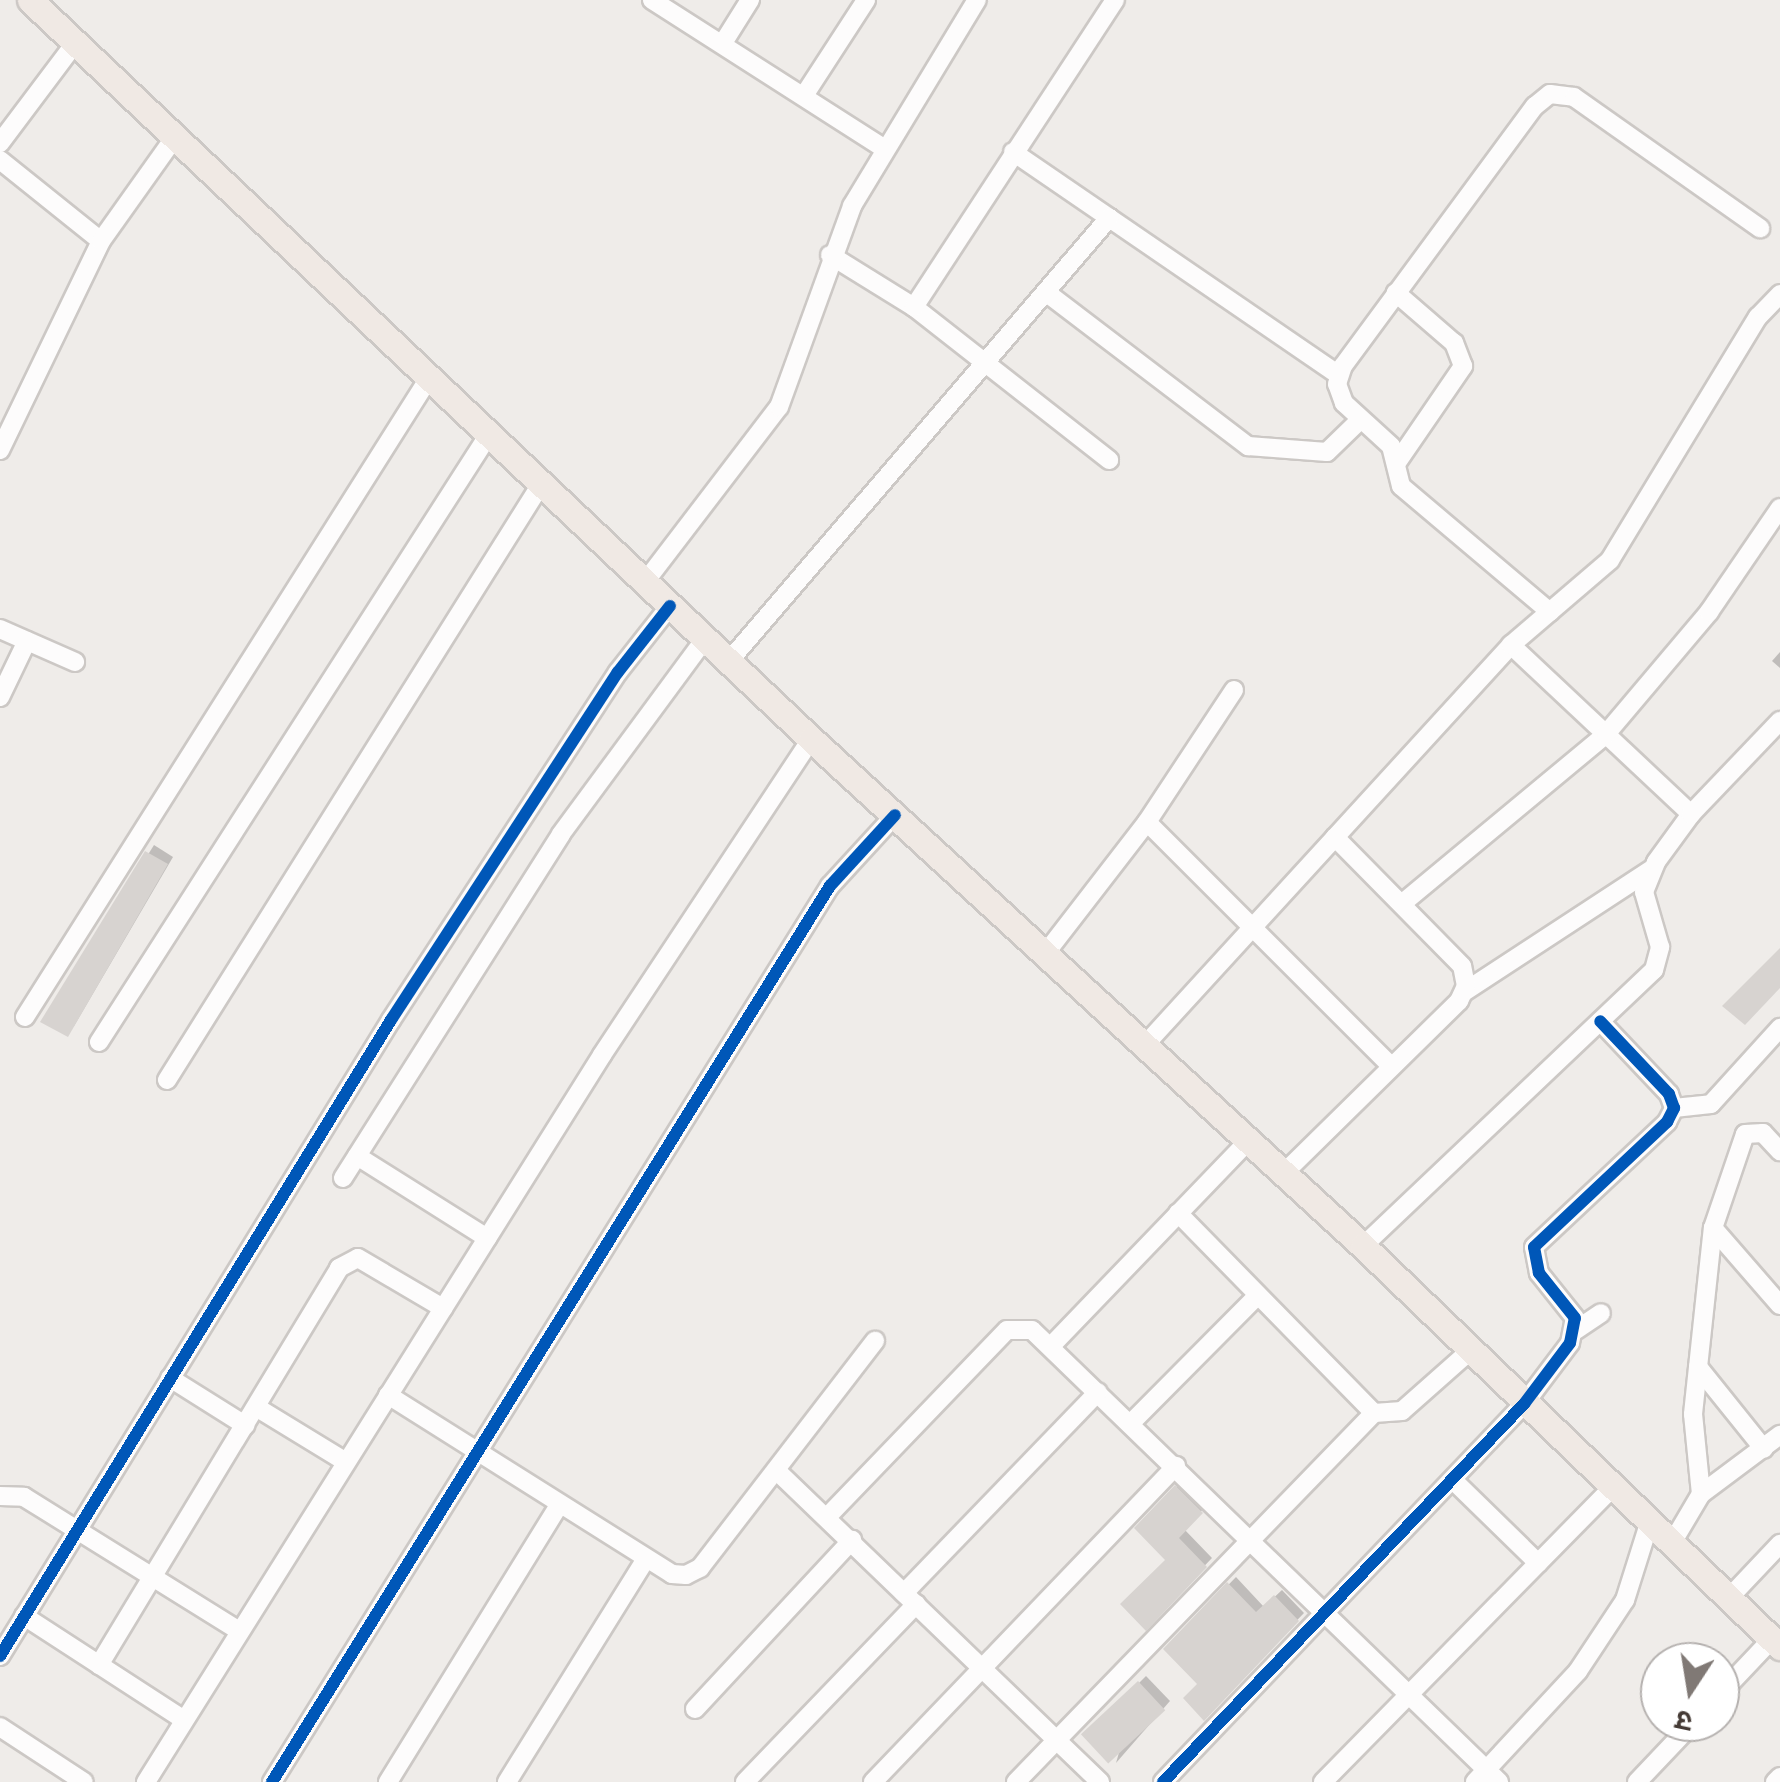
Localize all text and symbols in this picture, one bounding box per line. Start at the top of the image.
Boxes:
north arrow [1640,1642,1740,1742]
text: उ [1673,1704,1695,1735]

